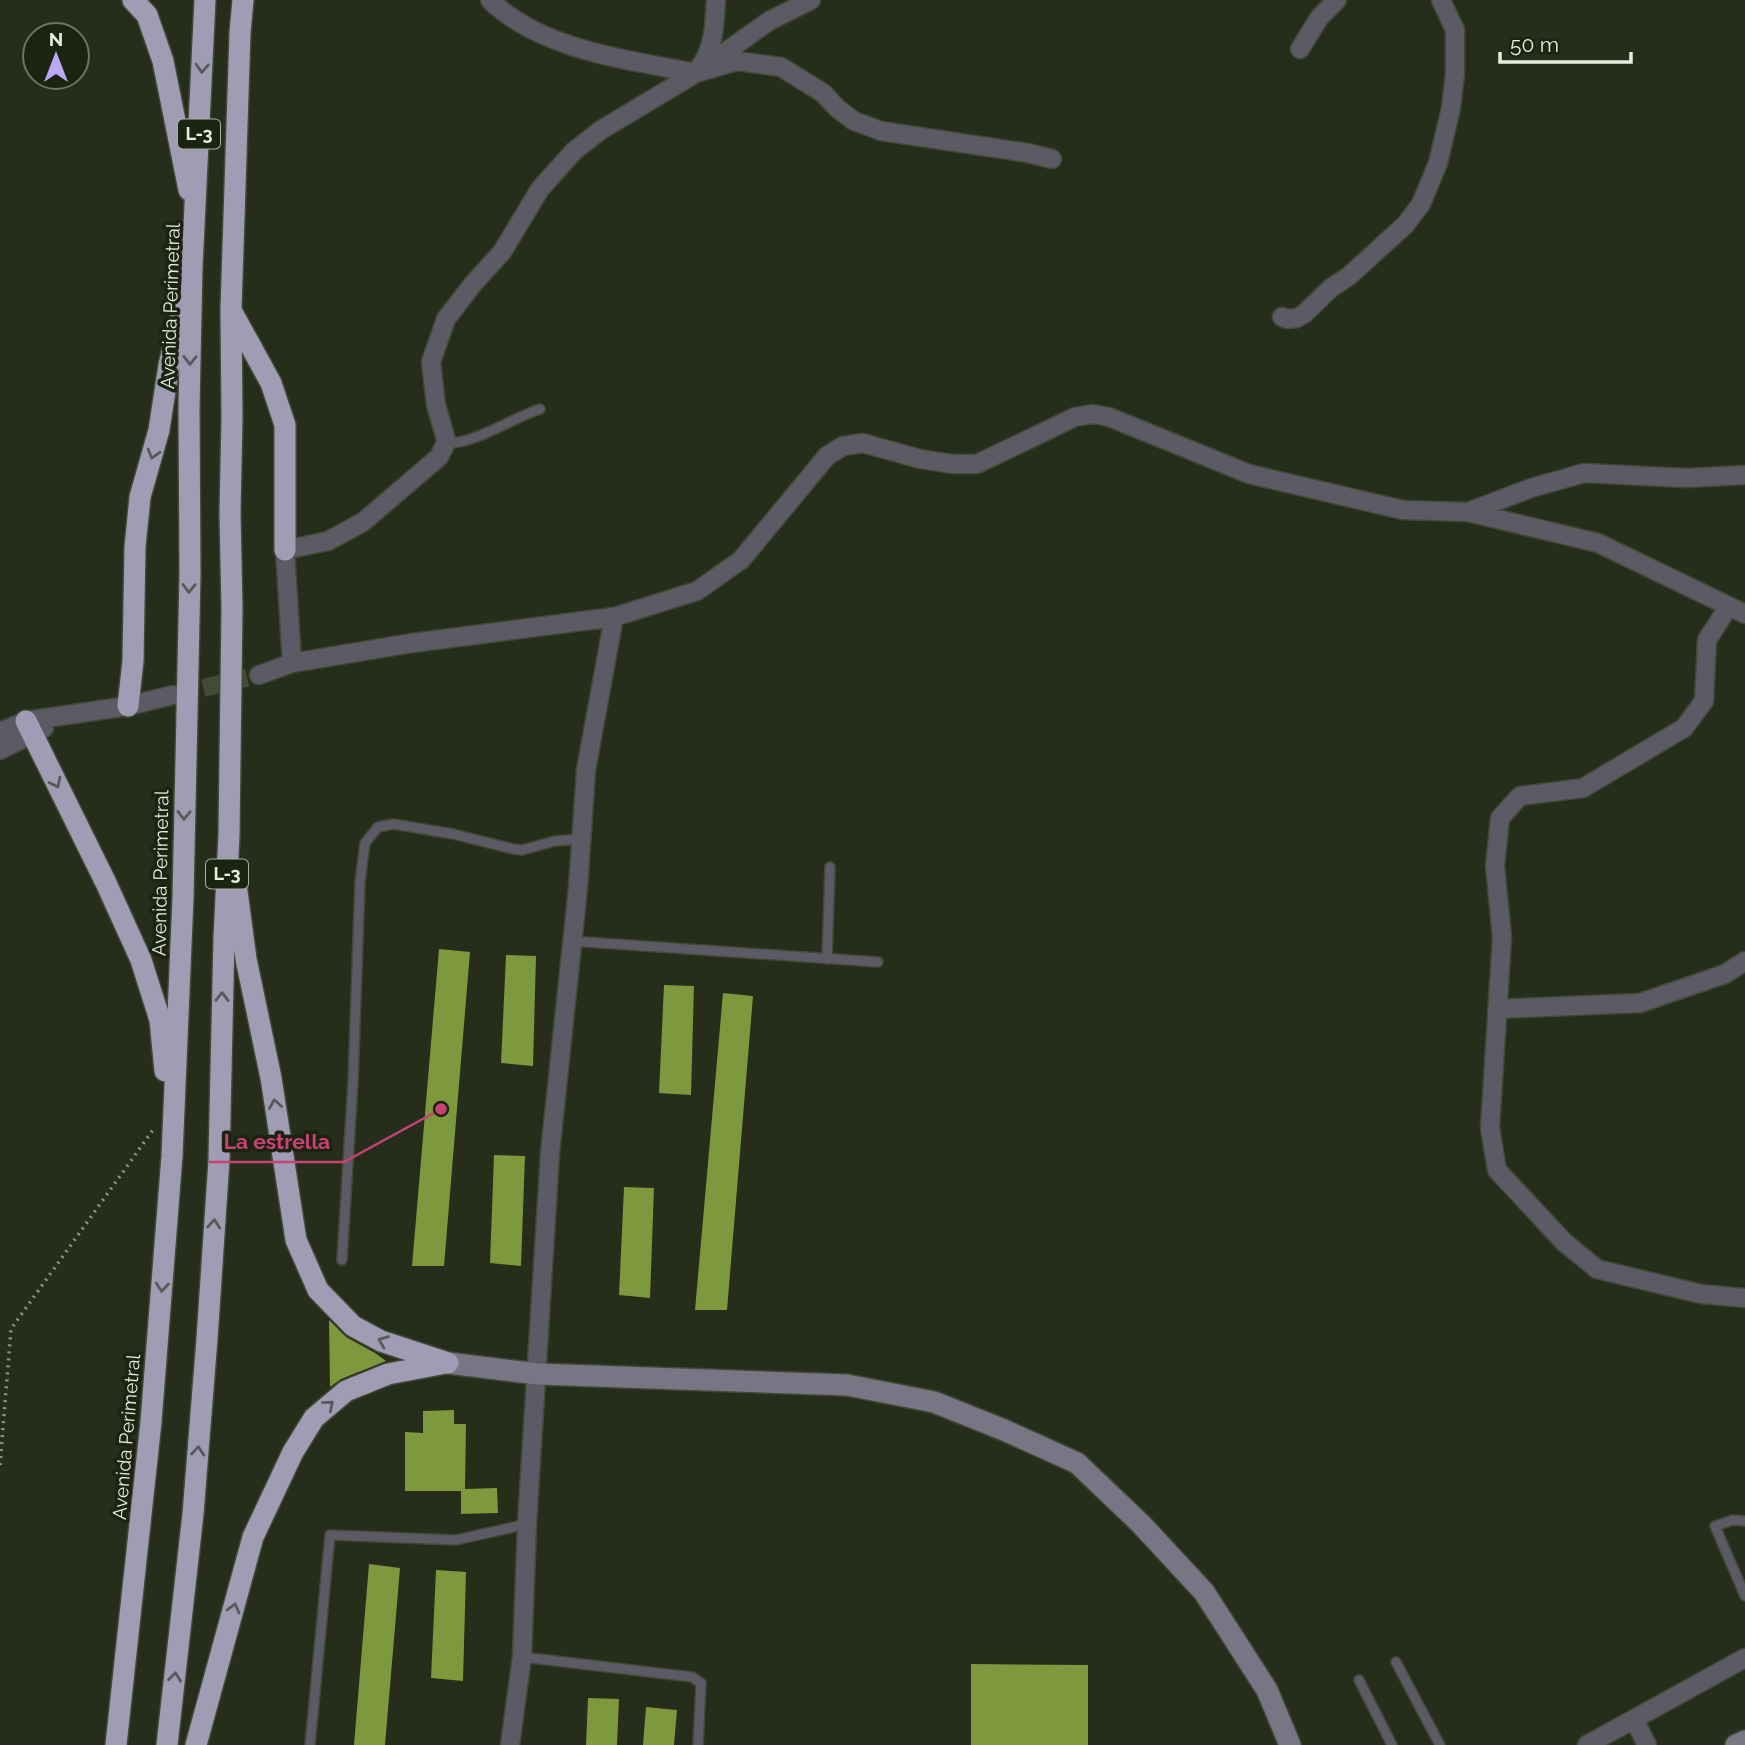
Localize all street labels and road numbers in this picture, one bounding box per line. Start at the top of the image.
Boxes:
road number: L-3 [178,119,220,148]
street label: Avenida Perimetral [156,222,184,389]
street label: Avenida Perimetral [148,789,172,956]
road number: L-3 [206,860,248,888]
street label: Avenida Perimetral [108,1353,144,1521]

